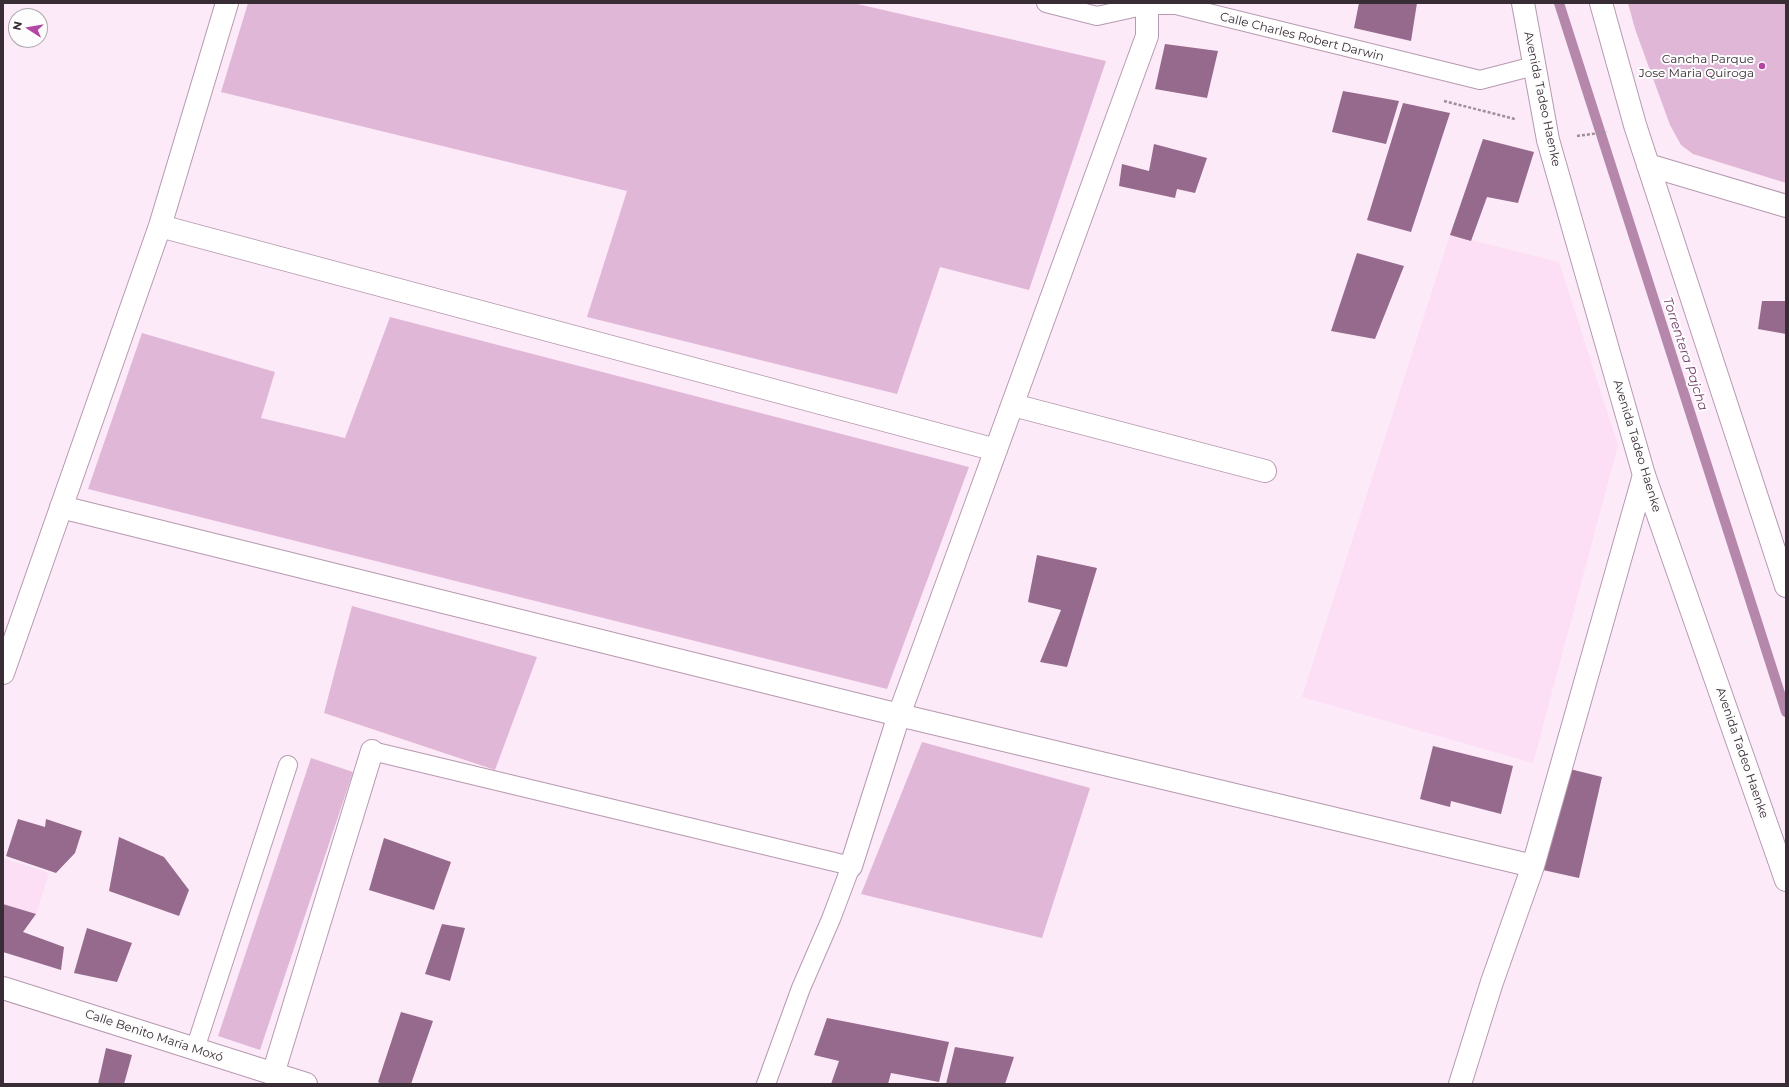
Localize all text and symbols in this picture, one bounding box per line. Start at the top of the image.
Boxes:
north arrow [8,8,48,48]
street label: Calle Charles Robert Darwin [1218,10,1386,64]
text: N [9,20,25,32]
street label: Avenida Tadeo Haenke [1521,30,1563,168]
place label: Cancha Parque Jose Maria Quiroga [1639,52,1754,80]
marker: Cancha Parque Jose Maria Quiroga [1757,61,1767,71]
water label: Torrentera Pajcha [1659,295,1711,413]
street label: Avenida Tadeo Haenke [1610,378,1664,514]
street label: Avenida Tadeo Haenke [1713,686,1771,820]
street label: Calle Benito María Moxó [83,1007,225,1065]

